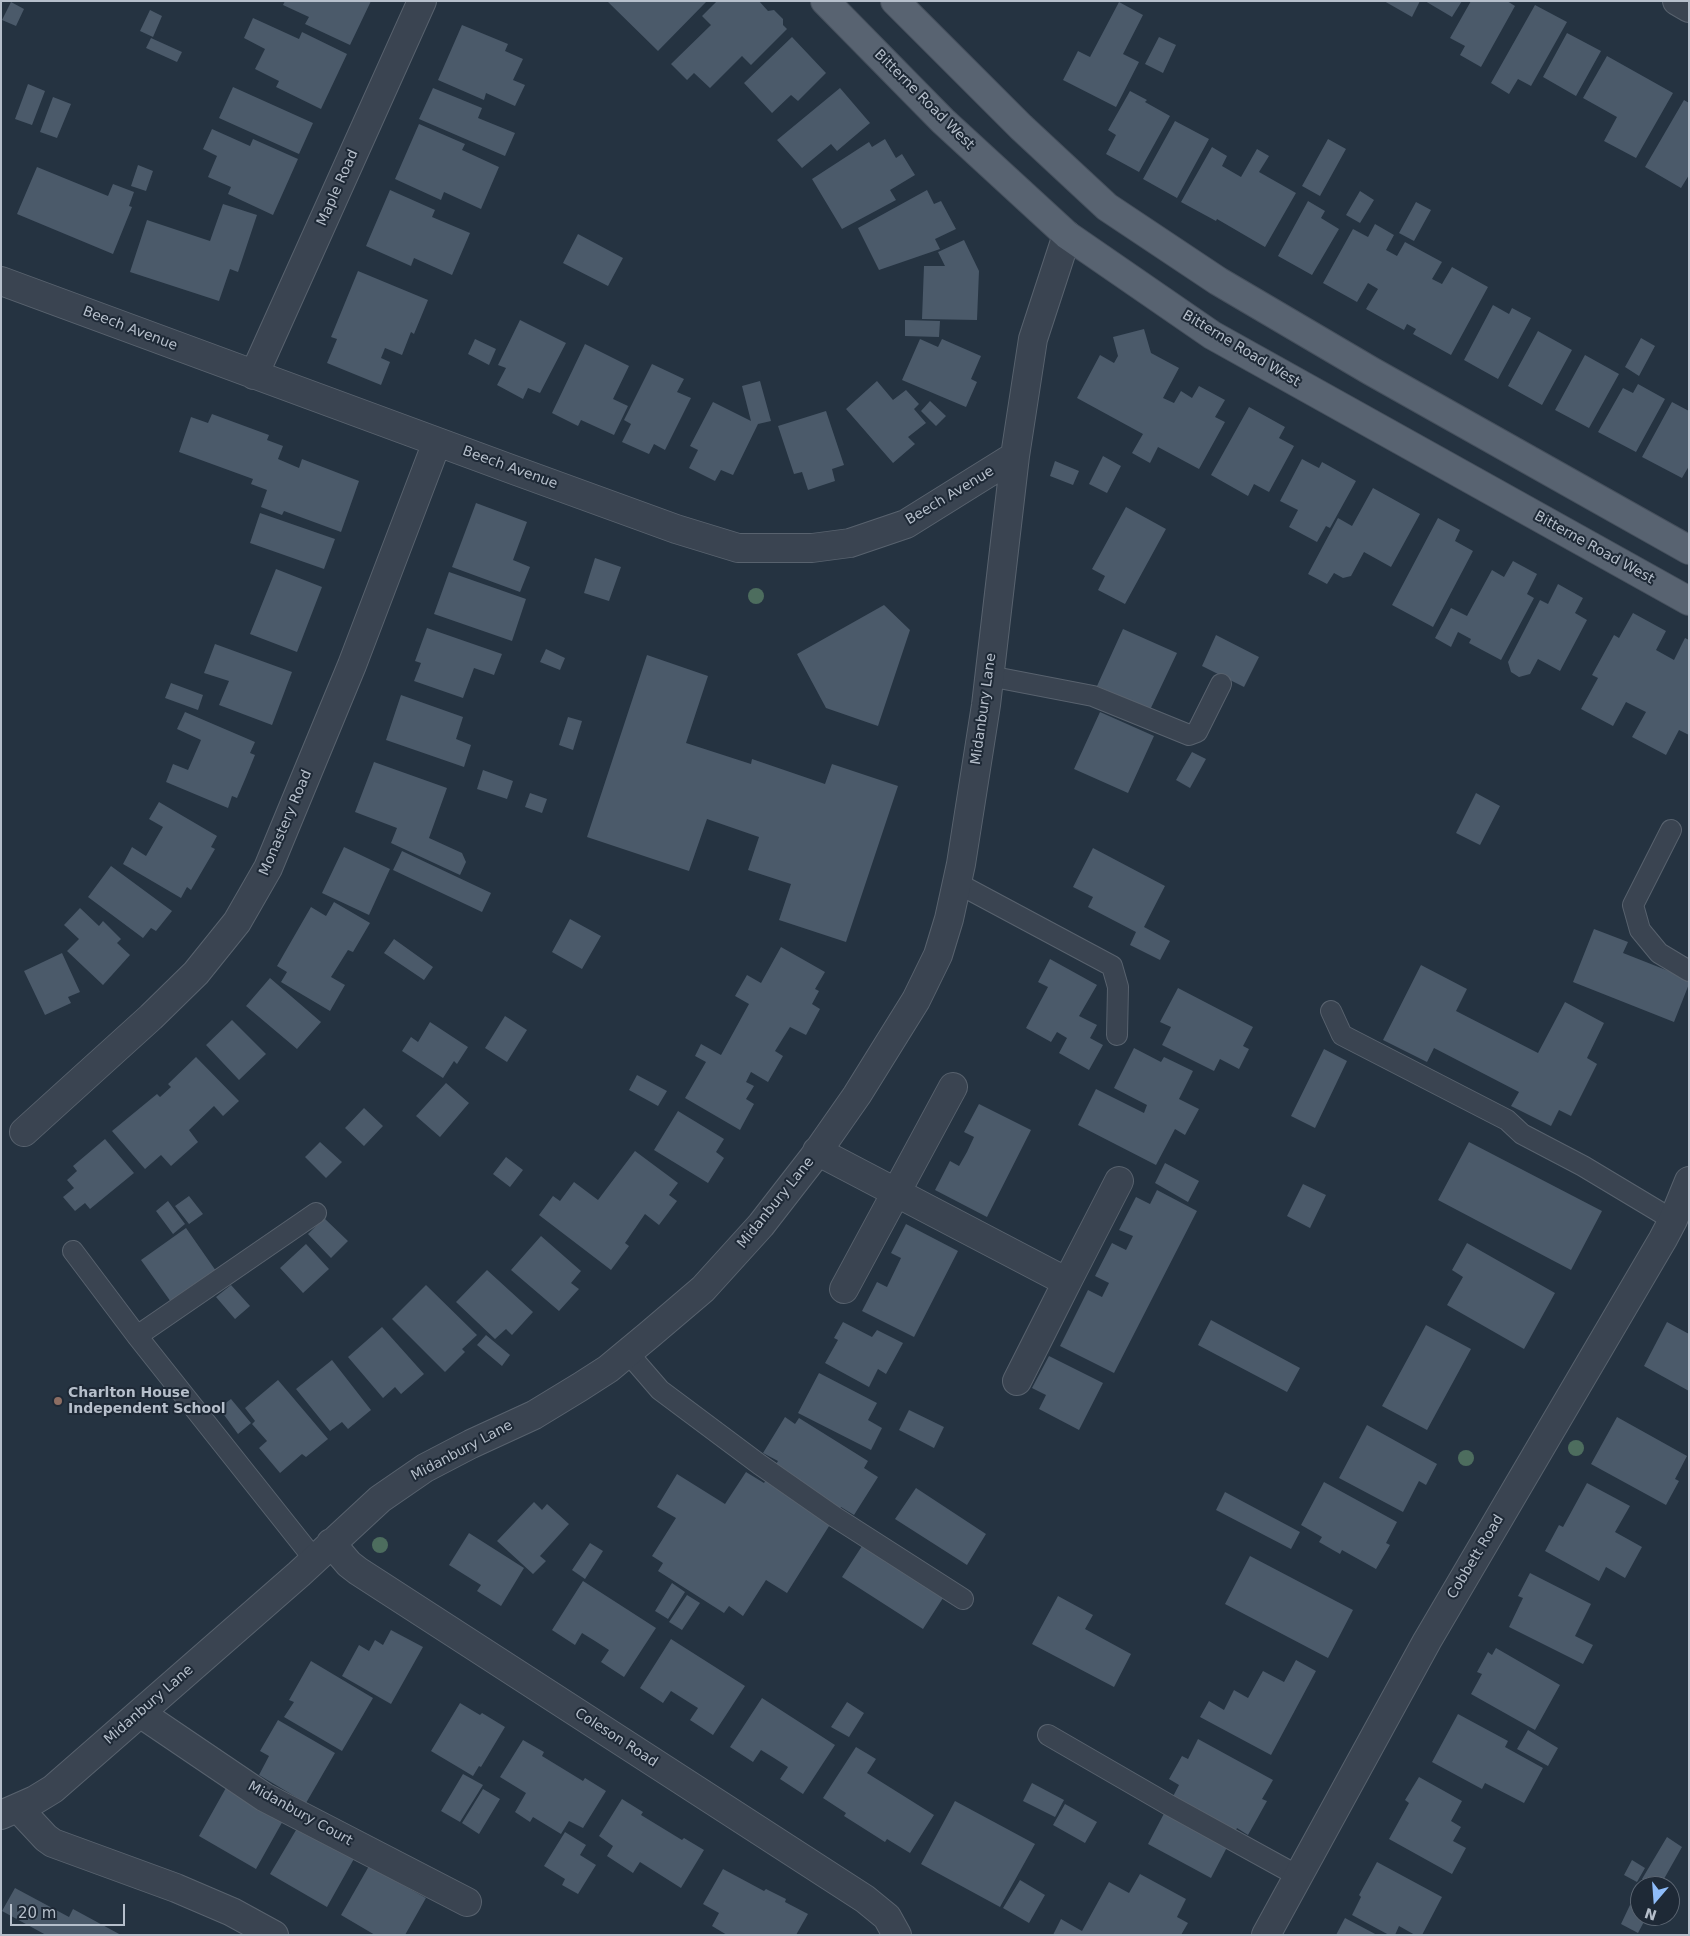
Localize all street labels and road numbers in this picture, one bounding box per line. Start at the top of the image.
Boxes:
street label: Bitterne Road West [870,46,978,154]
street label: Maple Road [314,147,362,229]
street label: Beech Avenue [80,303,180,355]
street label: Bitterne Road West [1179,307,1303,391]
street label: Beech Avenue [460,443,560,493]
street label: Beech Avenue [903,463,997,529]
street label: Bitterne Road West [1531,508,1657,588]
street label: Midanbury Lane [968,652,1000,766]
street label: Monastery Road [256,768,316,878]
street label: Midanbury Lane [734,1154,818,1252]
street label: Midanbury Lane [408,1417,516,1485]
street label: Cobbett Road [1444,1512,1508,1602]
street label: Midanbury Lane [101,1662,197,1748]
street label: Coleson Road [572,1705,660,1771]
street label: Midanbury Court [245,1778,355,1850]

